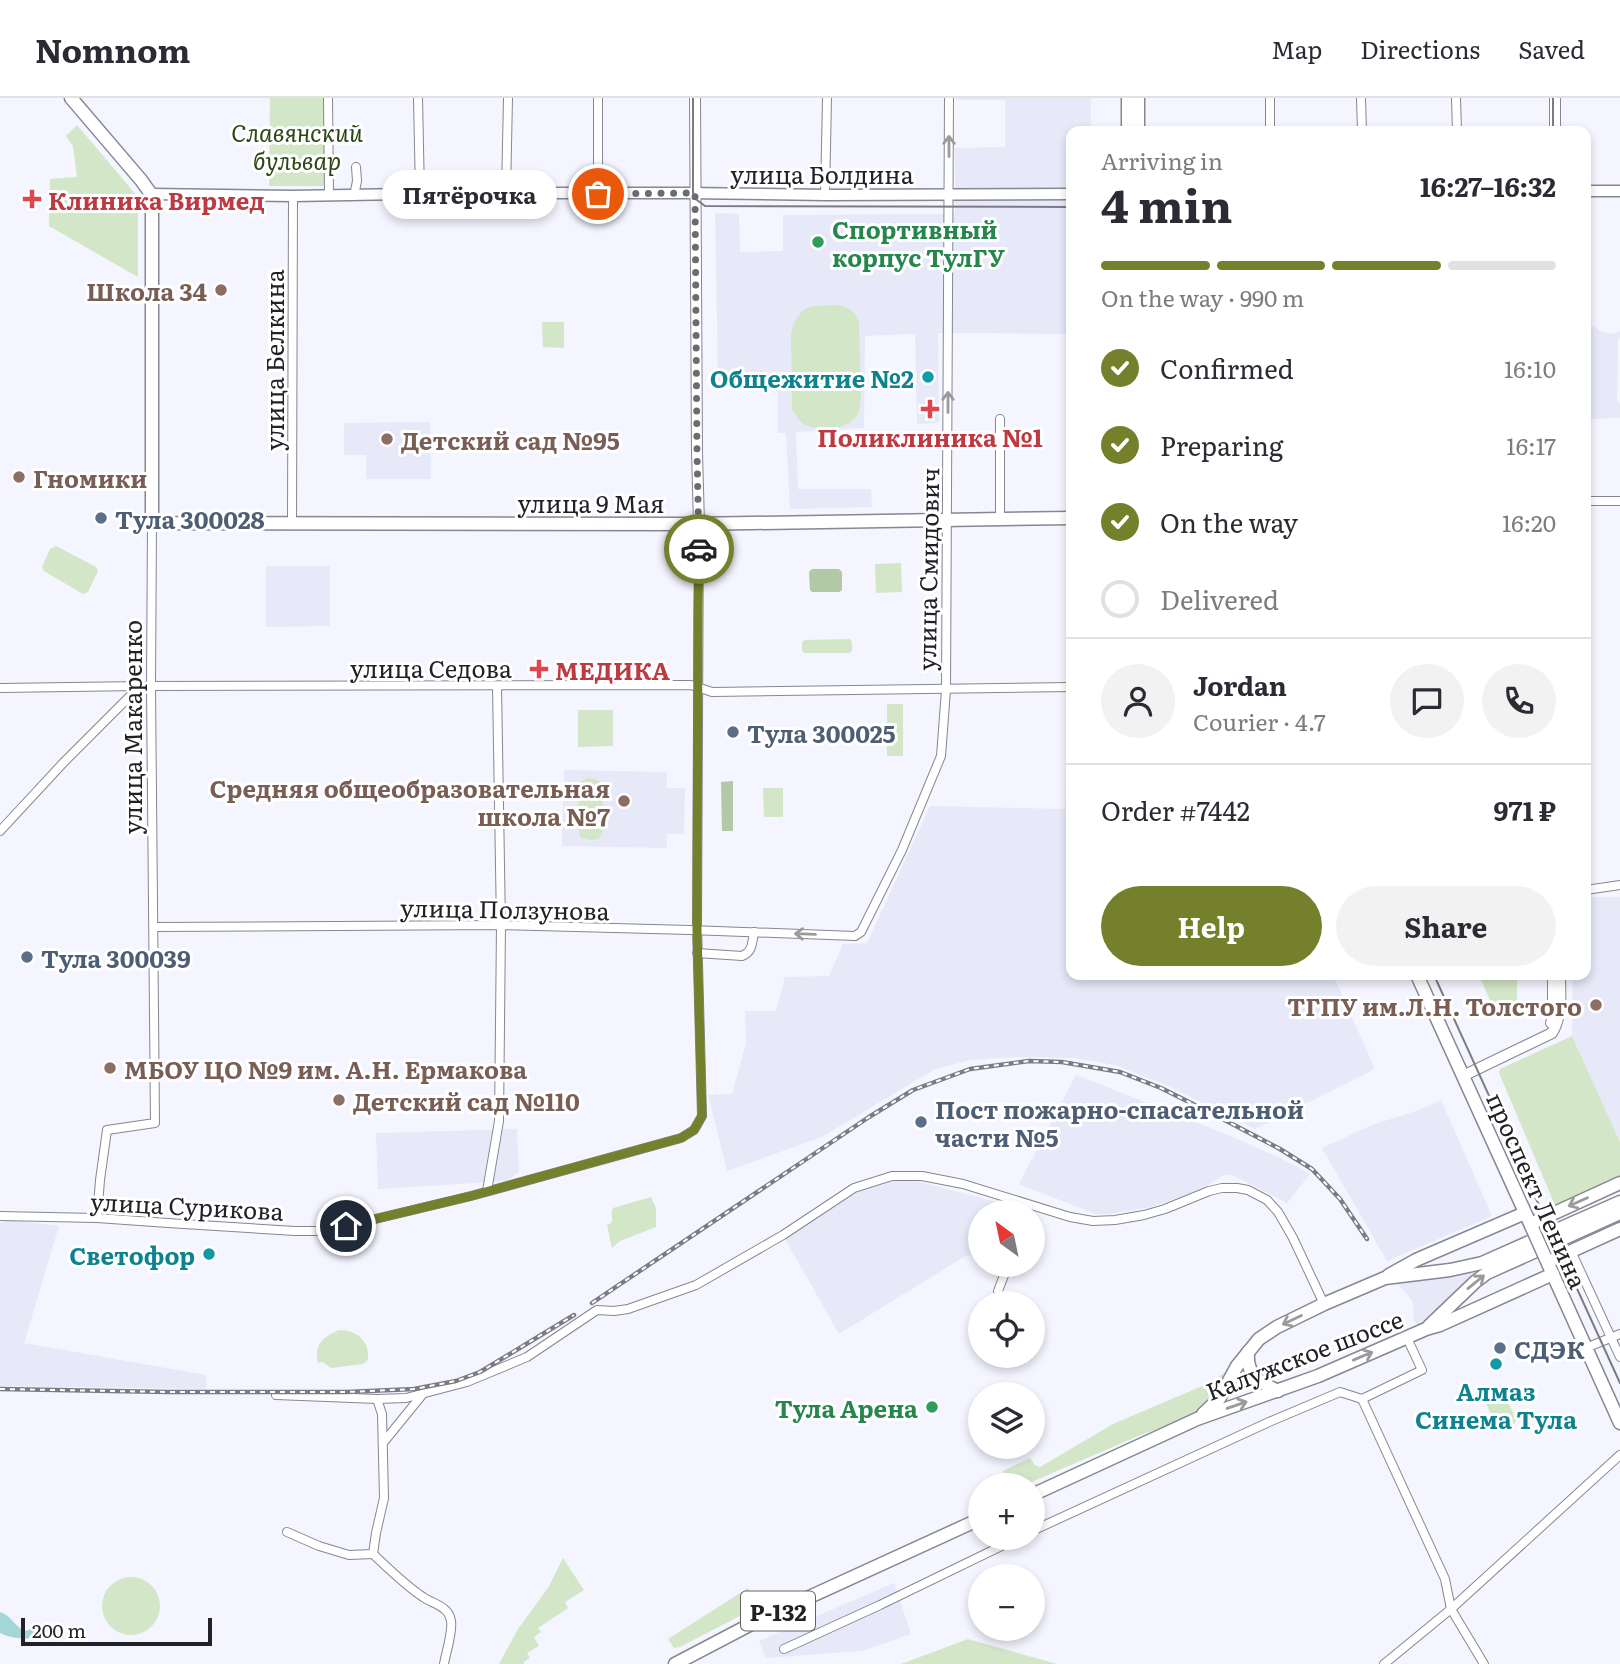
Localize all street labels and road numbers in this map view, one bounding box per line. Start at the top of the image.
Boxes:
street label: улица Болдина [730,156,914,191]
street label: улица Белкина [256,269,291,451]
street label: улица Смидович [908,467,946,671]
street label: улица 9 Мая [518,485,665,520]
street label: улица Макаренко [114,620,149,834]
street label: улица Седова [350,650,512,685]
street label: улица Ползунова [400,889,610,927]
street label: проспект Ленина [1479,1086,1597,1294]
street label: улица Сурикова [89,1182,285,1228]
street label: Калужское шоссе [1200,1300,1408,1408]
road number: Р-132 [741,1592,815,1630]

